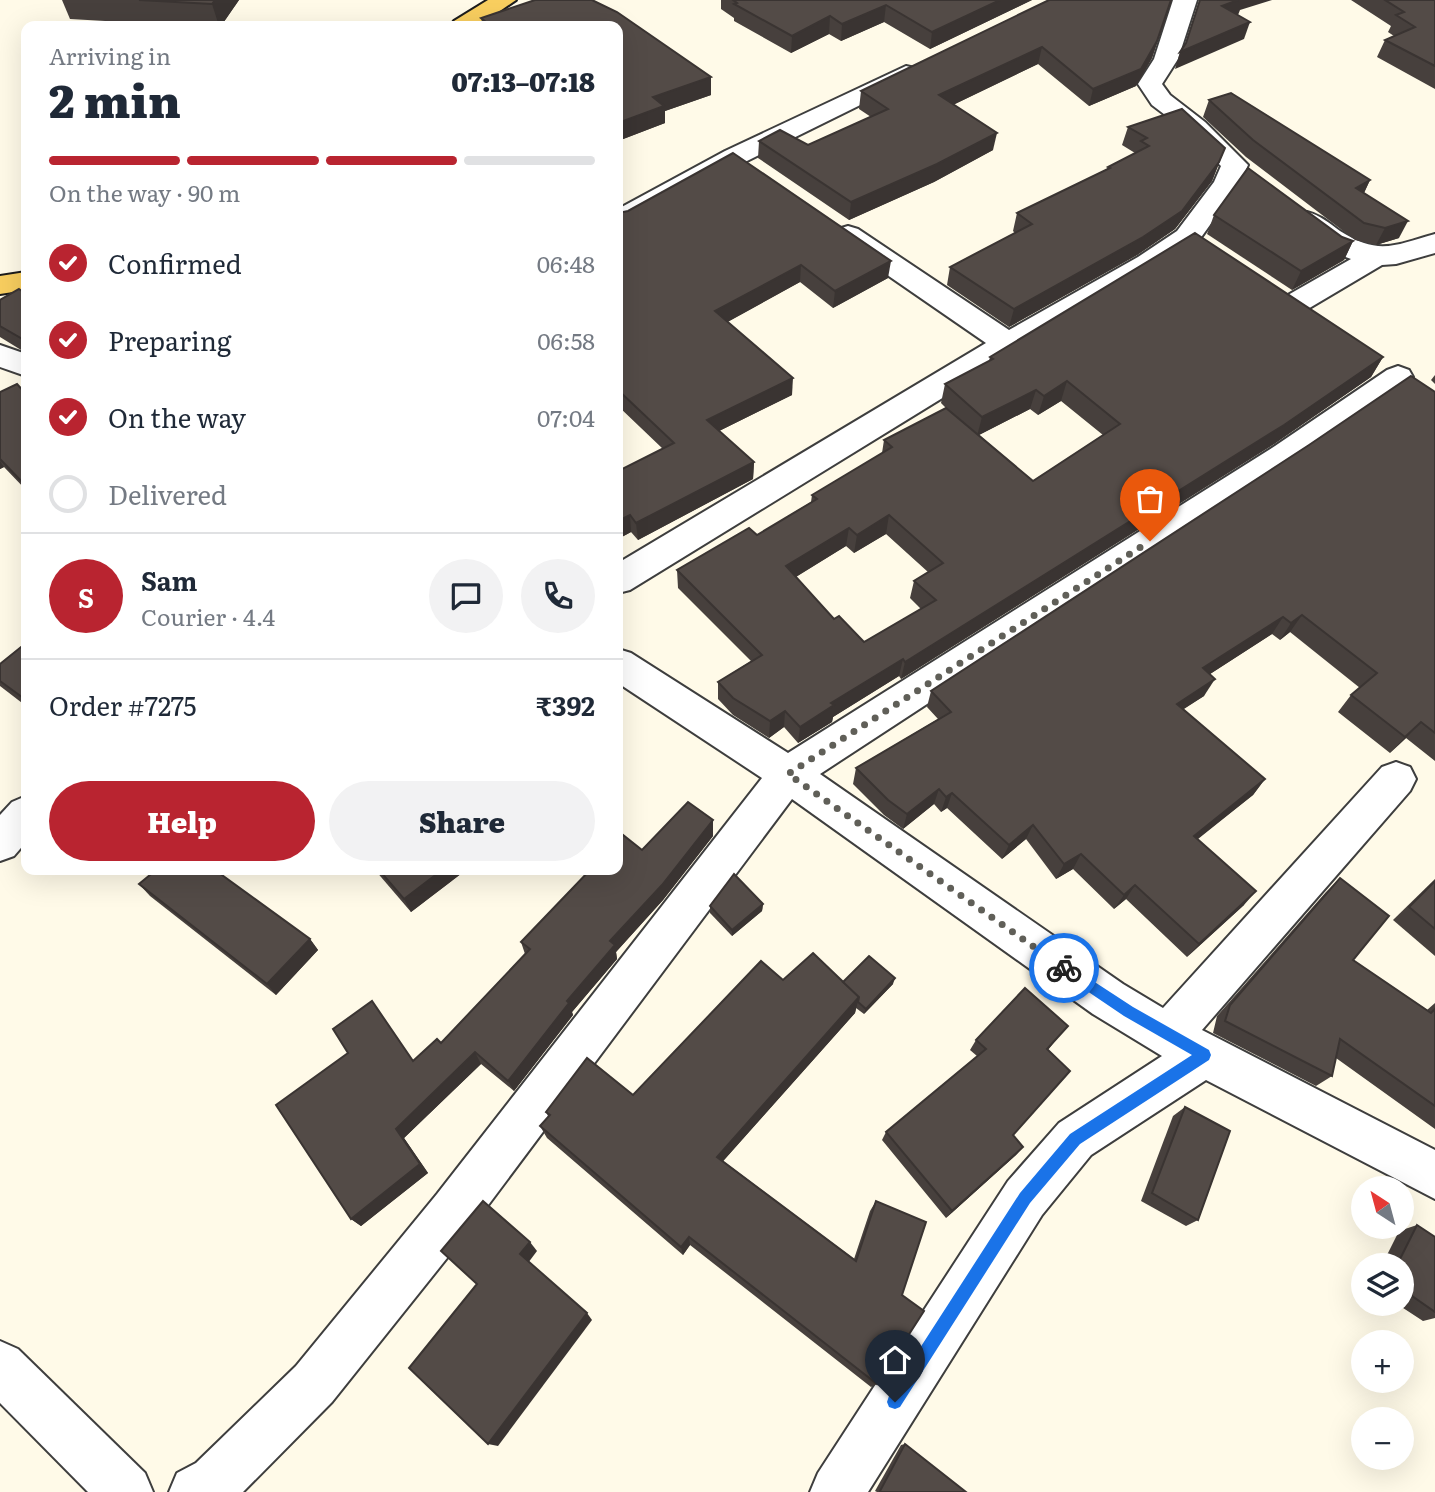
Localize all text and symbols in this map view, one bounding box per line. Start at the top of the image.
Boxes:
text: Arriving in [49,38,171,72]
text: 07:13–07:18 [451,61,595,100]
text: 2 min [49,64,181,132]
text: On the way · 90 m [49,175,240,209]
text: Confirmed [108,243,242,282]
icon: check [49,244,87,282]
text: 06:48 [537,246,595,280]
text: Preparing [108,320,231,359]
icon: check [49,321,87,359]
text: 06:58 [537,323,595,357]
text: On the way [108,397,246,436]
icon: check [49,398,87,436]
text: 07:04 [537,400,595,434]
pin [1120,469,1180,541]
text: Delivered [108,474,227,513]
icon: bag [1131,480,1169,518]
button: chat [429,559,503,633]
button: phone [521,559,595,633]
text: Sam [141,560,197,599]
text: S [78,577,94,616]
text: Courier · 4.4 [141,599,275,633]
text: Order #7275 [49,685,197,724]
text: ₹392 [536,685,595,724]
button: Help [49,781,315,861]
button: Share [329,781,595,861]
courier [1029,933,1099,1003]
icon: bike [1045,949,1083,987]
north arrow [1351,1176,1414,1239]
map controls [1351,1176,1414,1470]
button: layers [1351,1253,1414,1316]
pin [865,1330,925,1402]
button: + [1351,1330,1414,1393]
icon: home [876,1341,914,1379]
button: − [1351,1407,1414,1470]

